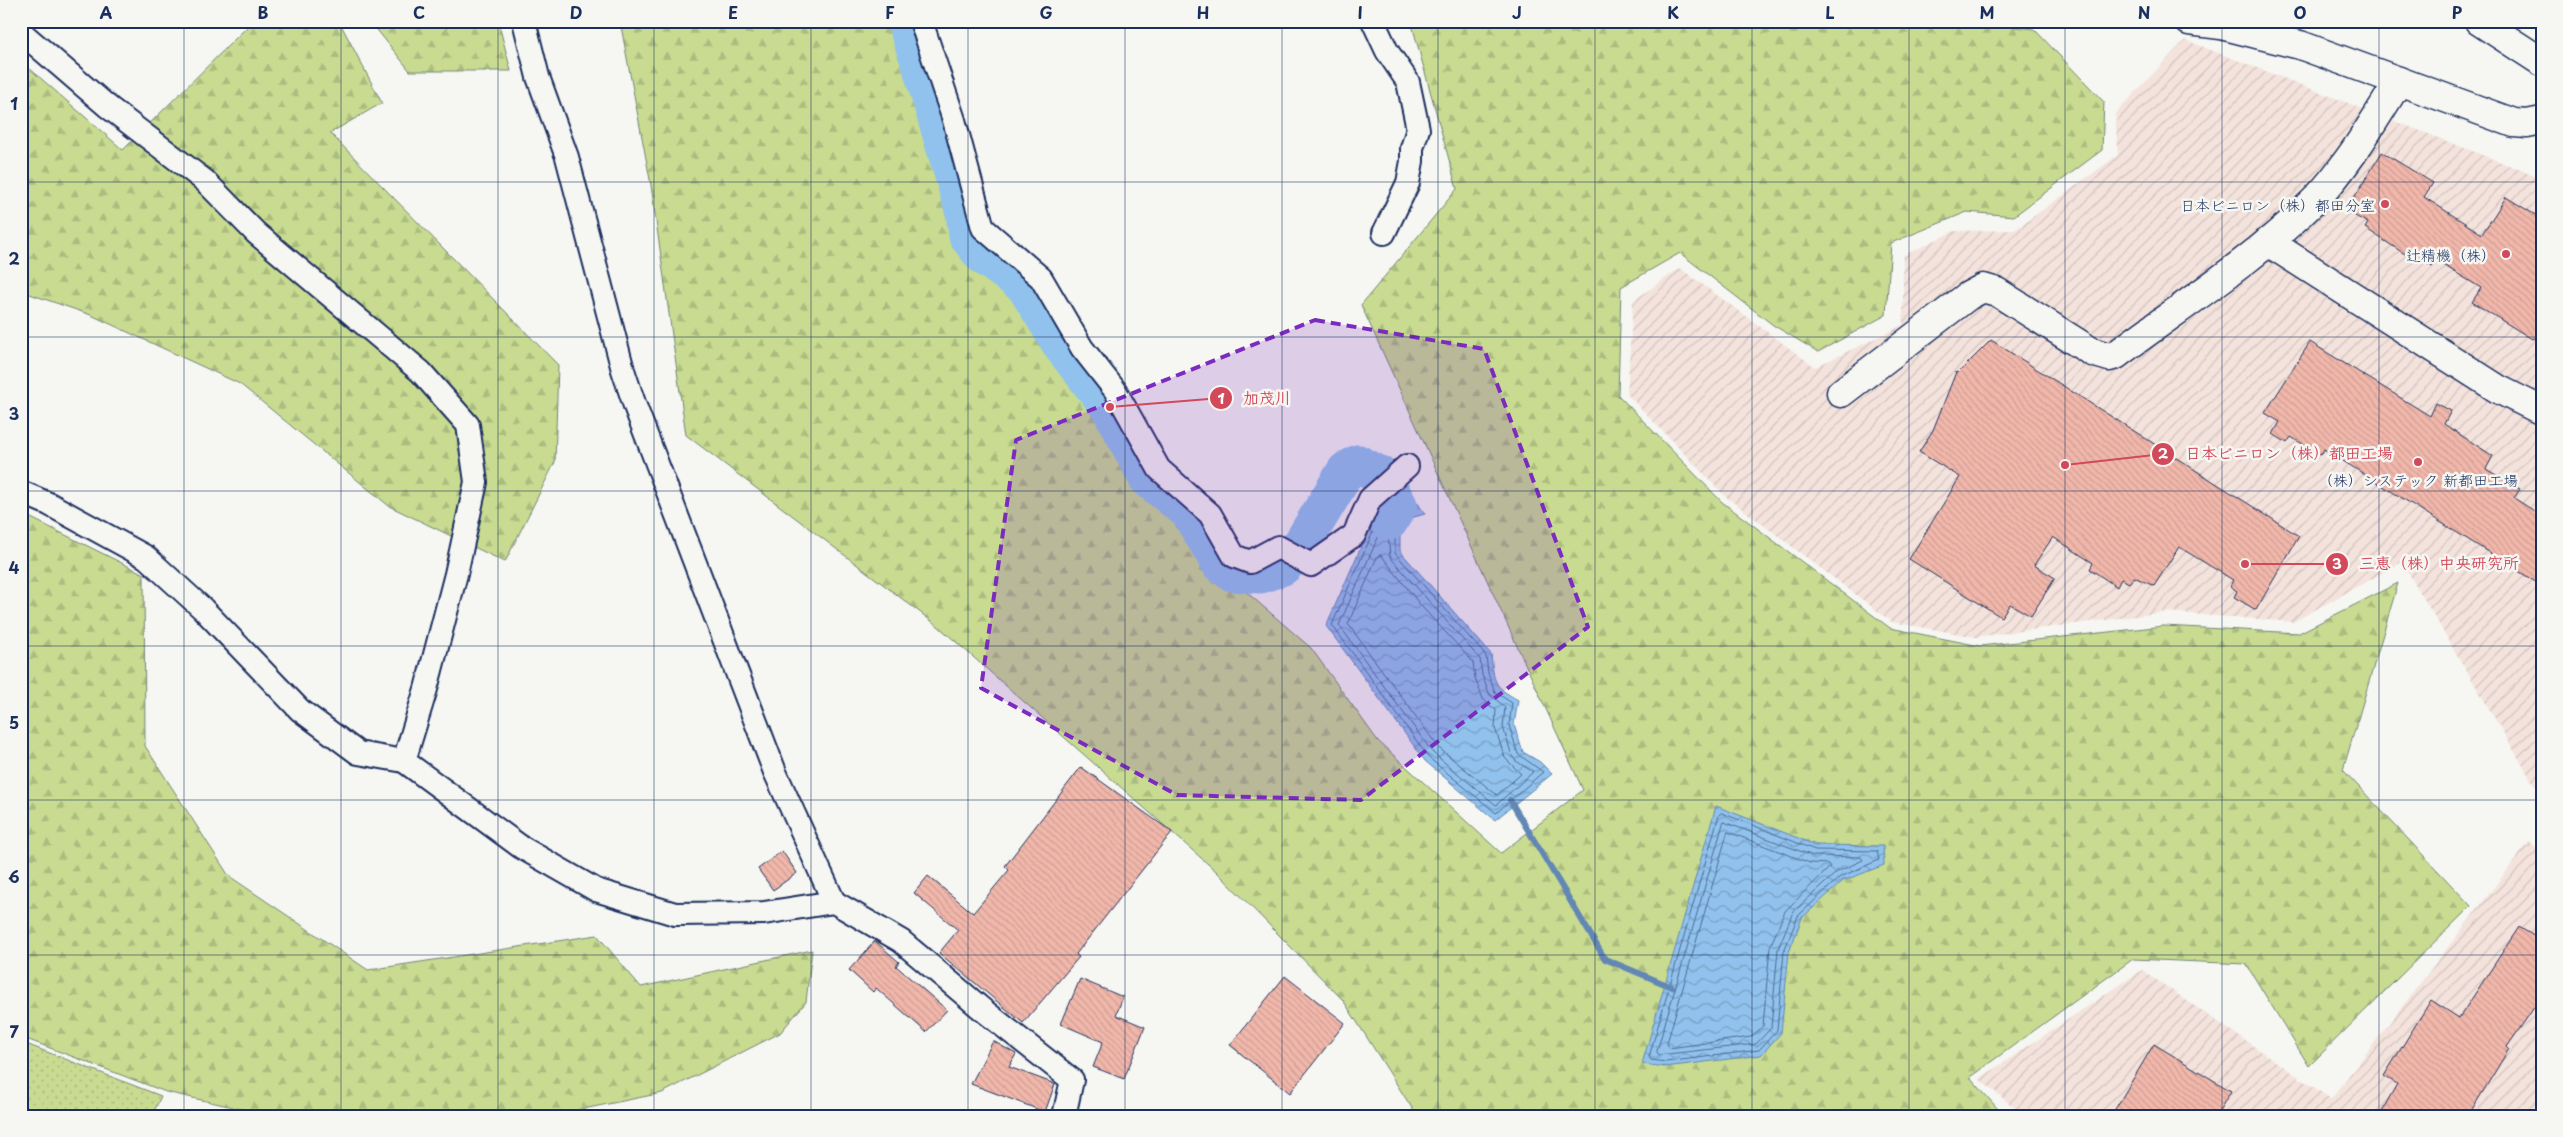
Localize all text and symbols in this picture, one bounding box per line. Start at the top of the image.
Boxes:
text: A [100,0,113,24]
text: B [258,0,269,24]
text: C [413,0,425,24]
text: D [570,0,582,24]
text: E [728,0,738,24]
text: F [885,0,895,24]
text: G [1039,0,1053,24]
text: H [1197,0,1209,24]
text: I [1357,0,1363,24]
text: J [1512,0,1522,24]
text: K [1667,0,1679,24]
text: L [1825,0,1835,24]
text: M [1979,0,1995,24]
text: N [2138,0,2150,24]
text: O [2294,0,2307,24]
text: P [2452,0,2463,24]
text: 1 [10,91,18,115]
place label: 日本ビニロン（株）都田分室 [2180,193,2375,216]
marker: 日本ビニロン（株）都田分室 [2379,198,2391,210]
place label: 辻精機（株） [2406,243,2496,266]
text: 2 [8,246,20,270]
marker: 辻精機（株） [2500,248,2512,260]
callout: 加茂川 [1208,383,1301,414]
text: 加茂川 [1243,385,1291,409]
text: 1 [1217,386,1225,409]
text: 3 [9,401,19,425]
callout: 日本ビニロン（株）都田工場 [2150,438,2403,469]
text: 日本ビニロン（株）都田工場 [2185,440,2393,464]
text: 2 [2158,441,2169,464]
marker: （株）システック 新都田工場 [2412,456,2424,468]
place label: （株）システック 新都田工場 [2318,468,2518,491]
callout: 三恵（株）中央研究所 [2324,548,2529,579]
text: 三恵（株）中央研究所 [2359,550,2519,574]
text: 3 [2332,551,2342,574]
text: 4 [9,555,20,579]
text: 5 [9,710,19,734]
text: 6 [8,864,20,888]
text: 7 [9,1019,19,1043]

